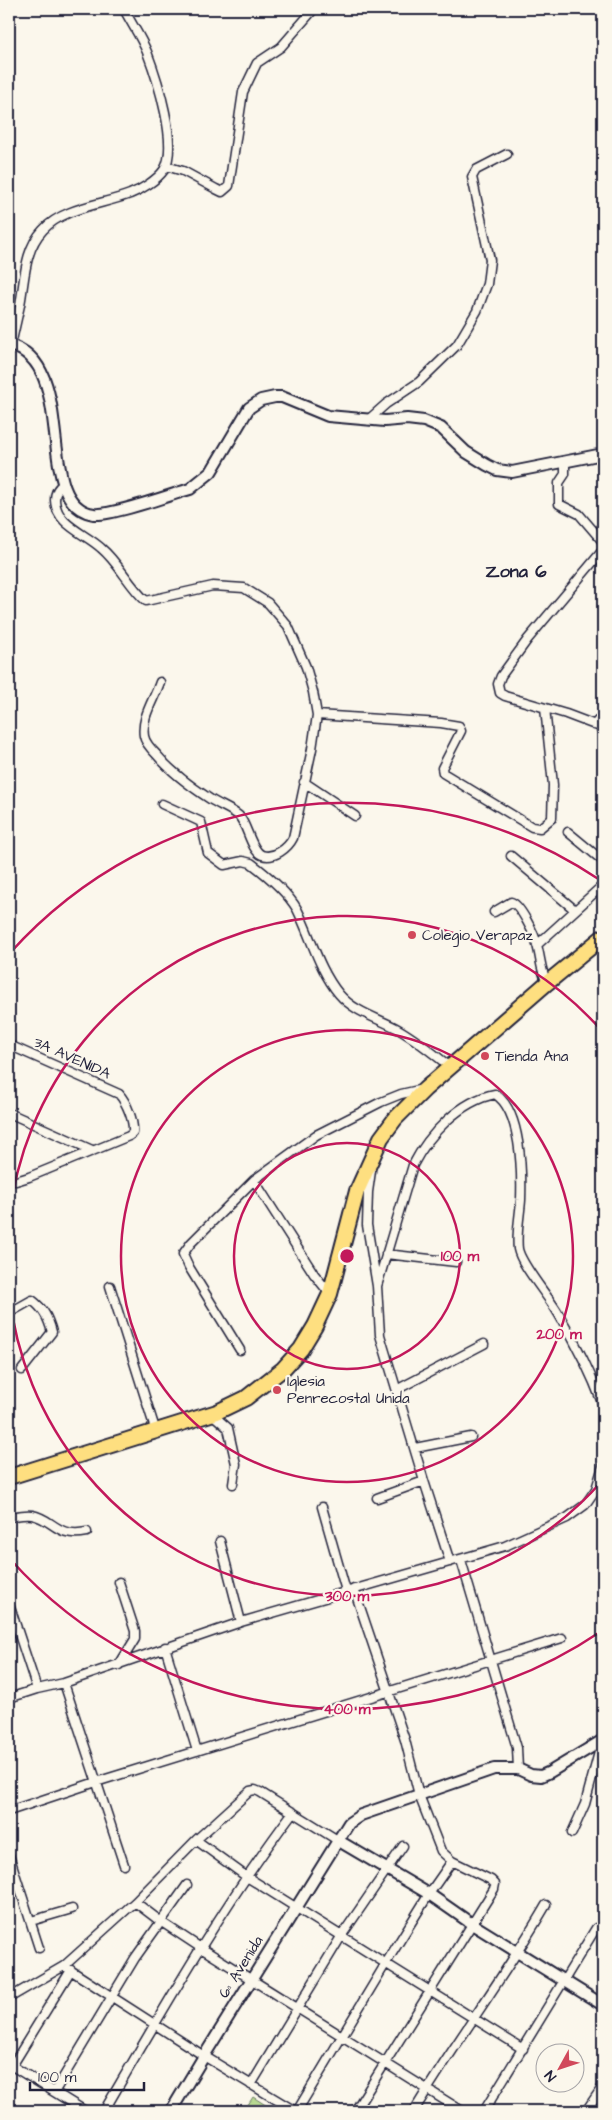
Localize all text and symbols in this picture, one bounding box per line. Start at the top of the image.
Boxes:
district label: Zona 6 [486,559,547,584]
place label: Colegio Verapaz [422,925,533,947]
marker: Colegio Verapaz [406,929,418,941]
street label: 3A AVENIDA [30,1032,114,1084]
place label: Tienda Ana [495,1046,569,1067]
marker: Tienda Ana [479,1050,491,1062]
text: 100 m [441,1246,480,1267]
centre of rings [338,1247,356,1265]
text: 200 m [535,1324,582,1345]
place label: Iglesia Penrecostal Unida [287,1371,410,1409]
marker: Iglesia Penrecostal Unida [271,1384,283,1396]
text: 300 m [324,1586,369,1607]
text: 400 m [324,1699,371,1720]
street label: 6ª Avenida [214,1932,269,2002]
north arrow [534,2042,584,2092]
scale bar [30,2060,144,2092]
text: N [540,2066,561,2086]
text: 100 m [38,2067,77,2088]

